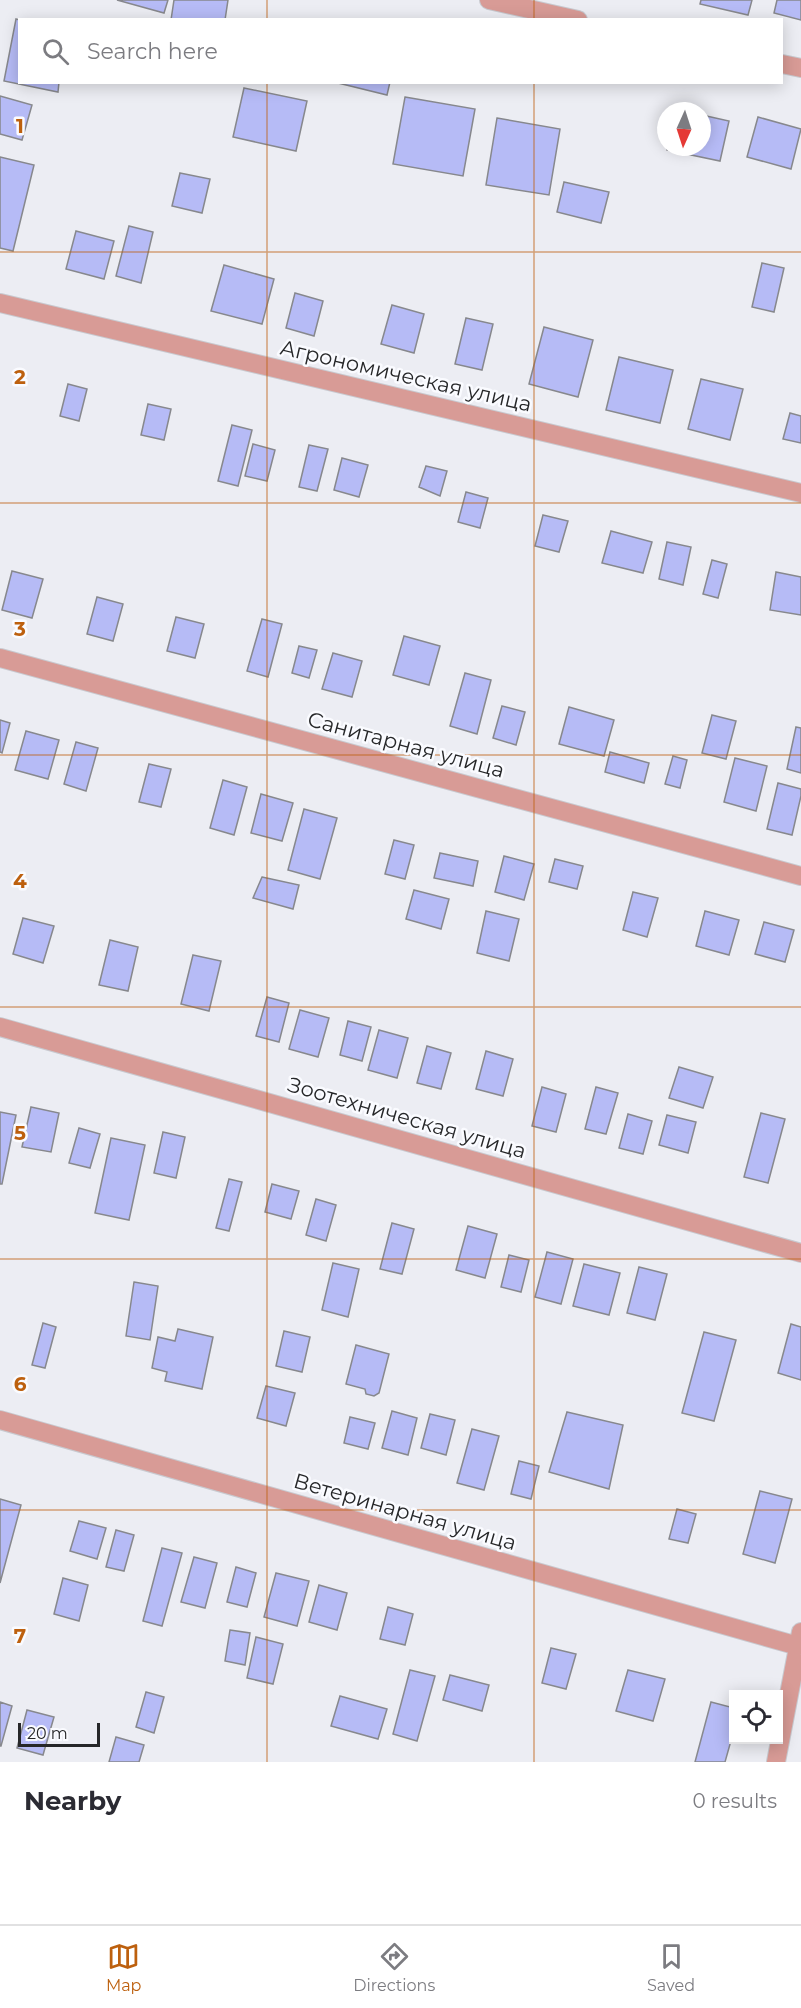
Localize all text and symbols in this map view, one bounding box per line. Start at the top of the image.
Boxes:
search box [18,18,783,84]
icon: search [39,35,72,68]
text: Search here [87,38,218,65]
north arrow [657,102,711,156]
text: 1 [16,114,24,138]
street label: Агрономическая улица [278,334,534,417]
text: 2 [14,365,26,389]
text: 3 [13,617,26,641]
street label: Санитарная улица [305,706,507,783]
text: 4 [13,869,27,893]
street label: Зоотехническая улица [285,1072,529,1164]
text: 5 [14,1121,26,1145]
text: 6 [14,1372,27,1396]
street label: Ветеринарная улица [291,1468,519,1555]
text: 7 [14,1624,26,1648]
map controls [729,1690,783,1744]
button: locate [729,1690,783,1744]
scale bar [18,1720,100,1748]
text: 20 m [27,1724,68,1743]
text: Nearby [24,1785,121,1817]
text: 0 results [692,1789,777,1813]
tab: Map [106,1940,141,1995]
tab: Directions [353,1940,435,1995]
tab: Saved [647,1940,695,1995]

